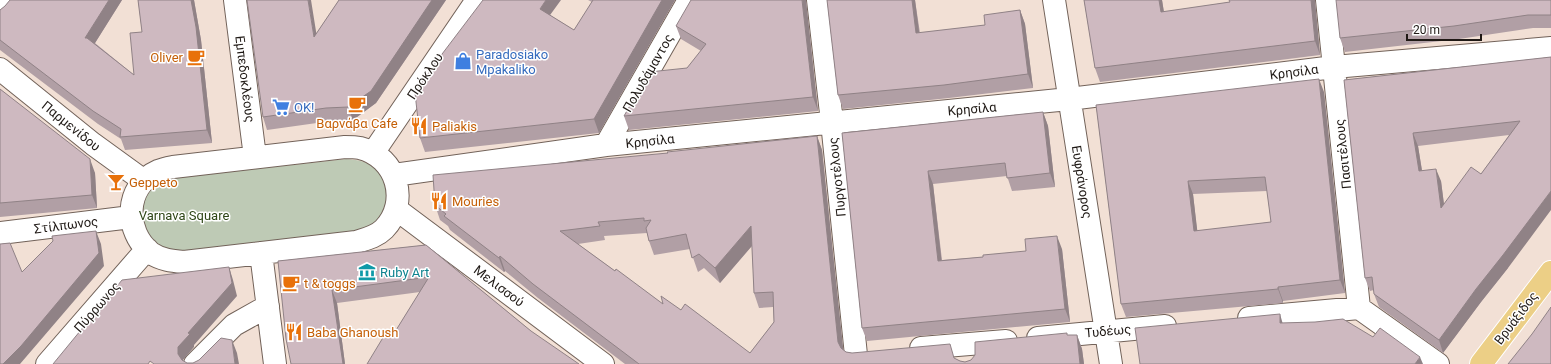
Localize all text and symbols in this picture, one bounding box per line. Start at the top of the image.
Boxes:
scale bar [1407,16,1481,42]
text: 20 m [1413,23,1440,37]
street label: Πολυδάμαντος [620,31,676,115]
street label: Εμπεδοκλέους [232,35,258,123]
cafe icon: Oliver [186,47,206,67]
place label: Paradosiako Mpakaliko [476,47,548,77]
place label: Oliver [150,50,184,65]
street label: Πρόκλου [404,50,446,102]
shop icon: Paradosiako Mpakaliko [453,51,473,71]
street label: Κρησίλα [1269,61,1320,82]
cafe icon: Βαρνάβα Cafe [347,94,367,114]
supermarket icon: OK! [271,97,291,117]
street label: Παρμενίδου [39,98,103,154]
street label: Κρησίλα [947,99,998,119]
place label: OK! [294,100,314,115]
place label: Βαρνάβα Cafe [316,116,398,131]
restaurant icon: Paliakis [409,116,429,136]
street label: Πασιτέλους [1332,118,1354,190]
place label: Paliakis [432,119,477,134]
street label: Κρησίλα [625,131,676,151]
street label: Πυργοτέλους [825,136,849,218]
street label: Ευφράνορος [1069,144,1095,220]
bar icon: Geppeto [106,172,126,192]
place label: Geppeto [129,175,178,190]
restaurant icon: Mouries [429,191,449,211]
place label: Mouries [452,194,499,209]
park label: Varnava Square [139,208,229,223]
street label: Στίλπωνος [33,214,99,236]
museum icon: Ruby Art [357,262,377,282]
street label: Μελισσού [471,262,527,310]
place label: Ruby Art [380,265,429,280]
cafe icon: t & toggs [281,273,301,293]
place label: t & toggs [304,276,356,291]
street label: Πύρρωνος [71,279,123,335]
street label: Βρυάξιδος [1491,289,1542,348]
restaurant icon: Baba Ghanoush [284,322,304,342]
street label: Τυδέως [1084,322,1132,340]
place label: Baba Ghanoush [307,325,398,340]

